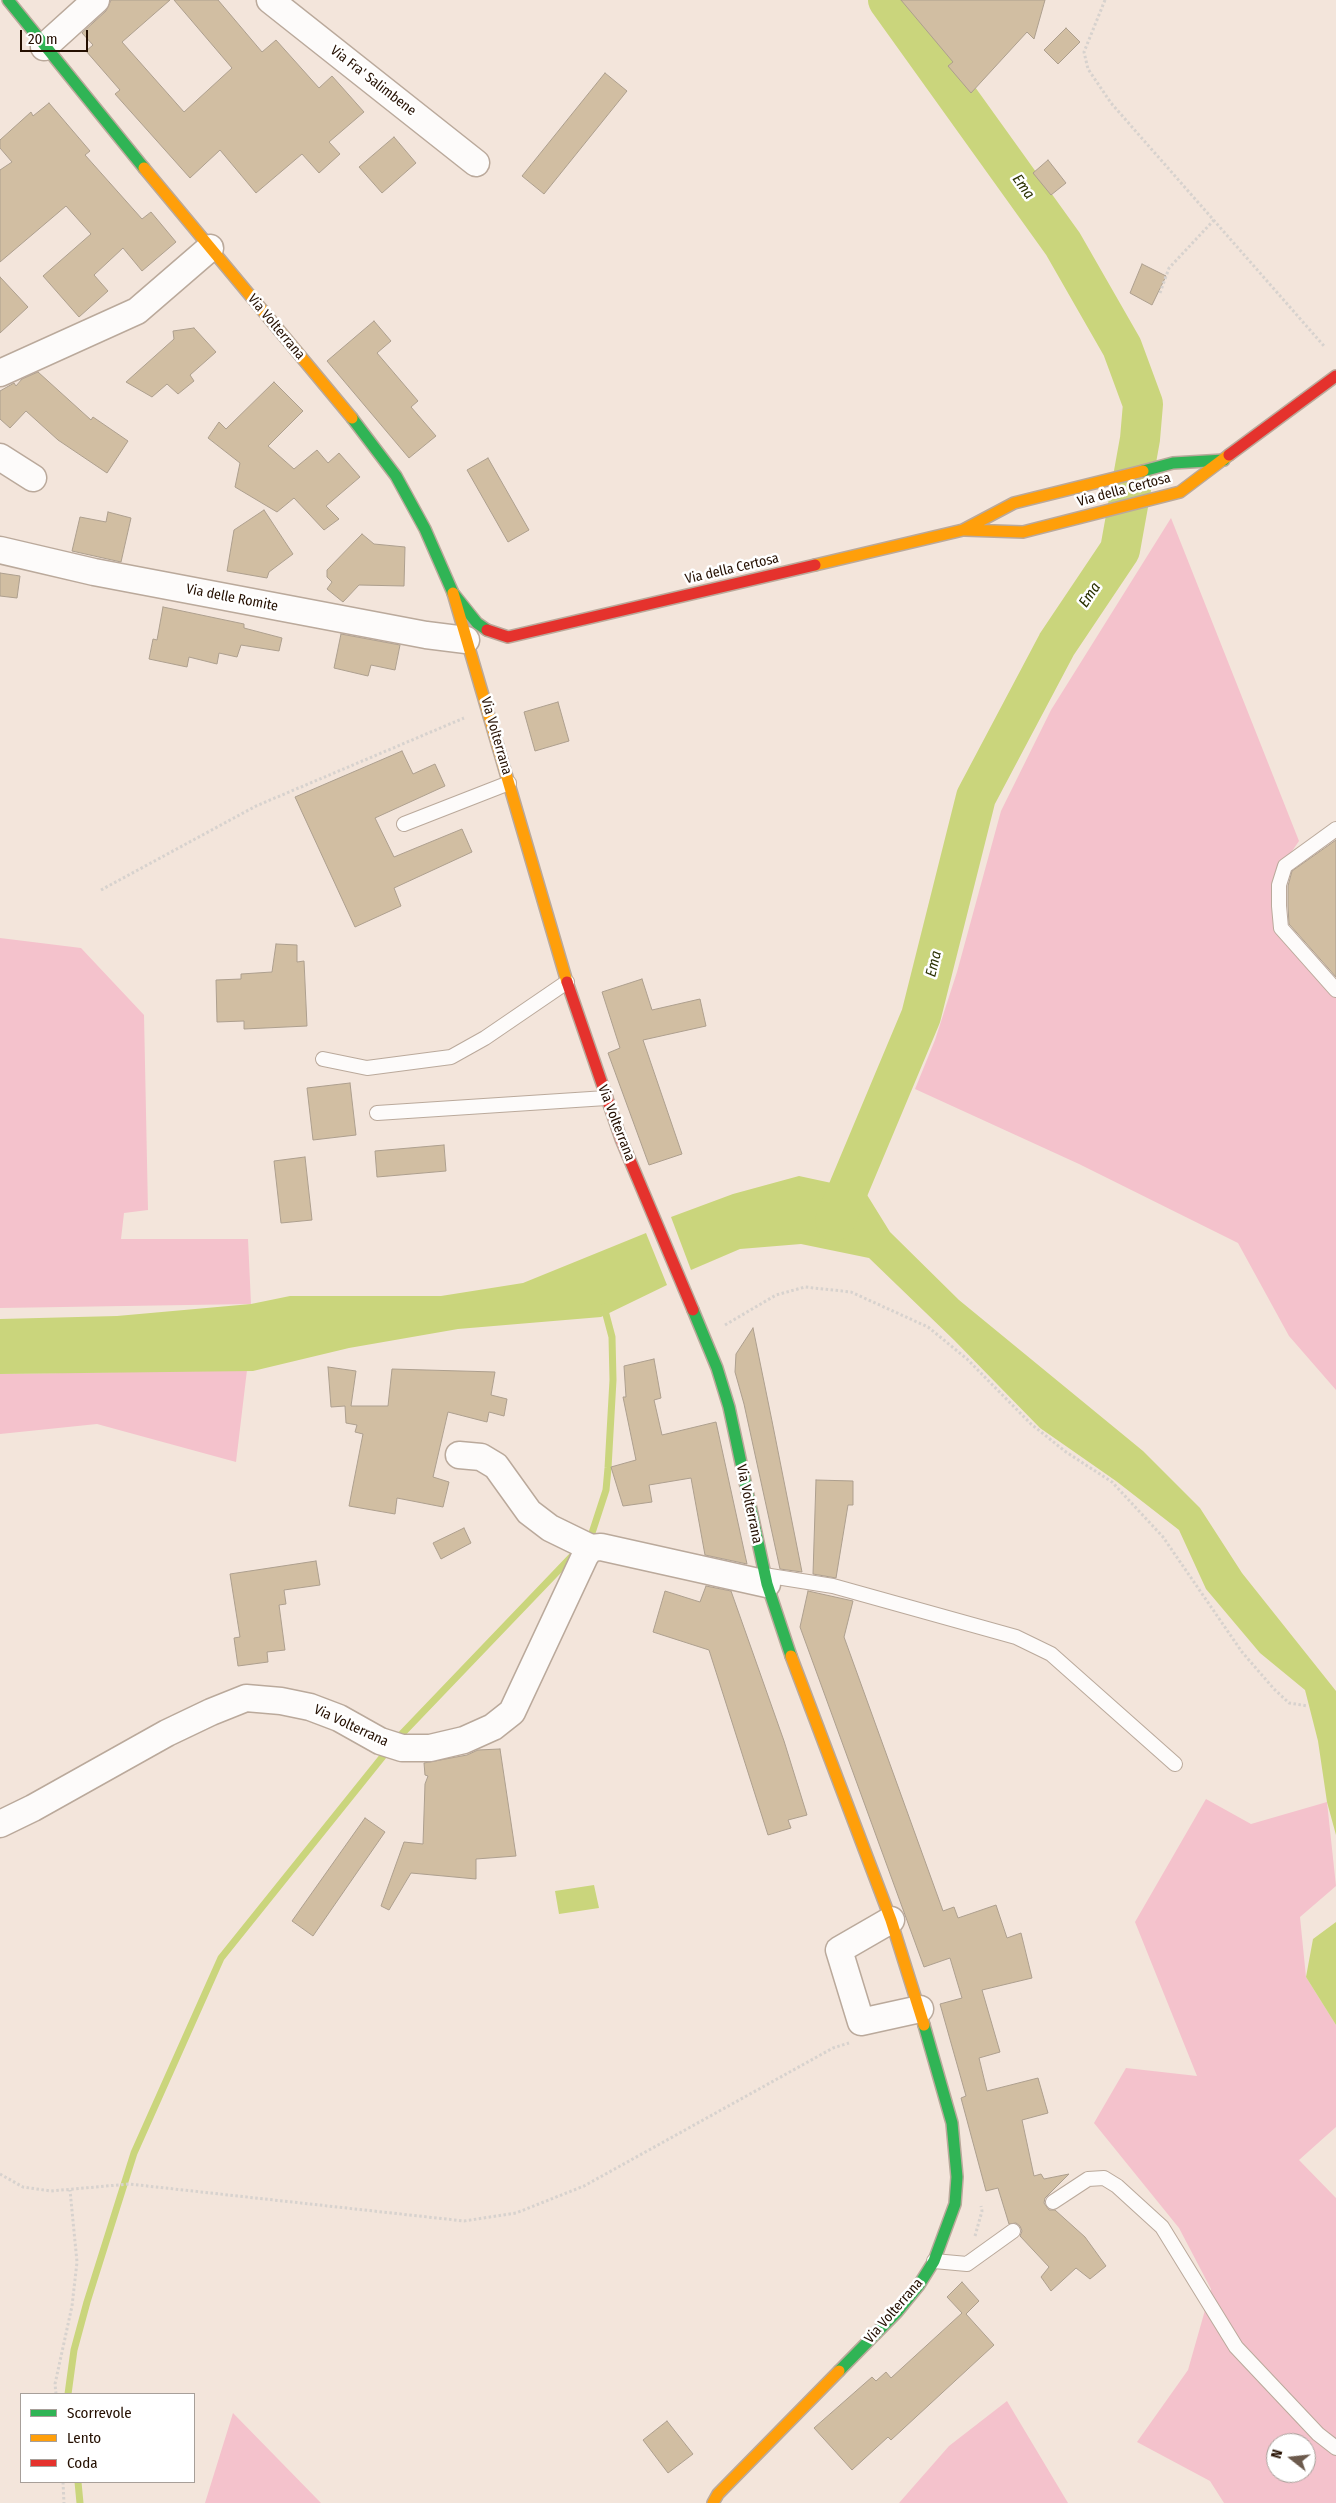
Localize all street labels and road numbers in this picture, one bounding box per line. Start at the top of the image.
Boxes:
street label: Via Fra' Salimbene [327,42,419,120]
street label: Via Volterrana [244,291,308,363]
street label: Via della Certosa [1076,469,1172,511]
street label: Via della Certosa [683,550,781,588]
street label: Via delle Romite [185,581,279,615]
street label: Via Volterrana [477,695,515,777]
street label: Via Volterrana [594,1082,638,1164]
street label: Via Volterrana [732,1463,766,1545]
street label: Via Volterrana [311,1701,391,1751]
street label: Via Volterrana [861,2275,927,2347]

